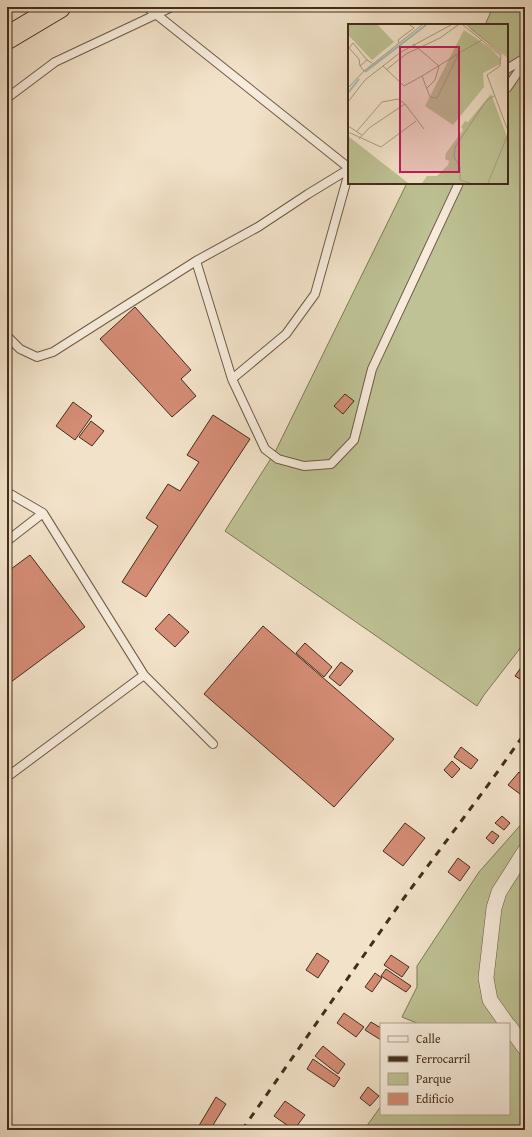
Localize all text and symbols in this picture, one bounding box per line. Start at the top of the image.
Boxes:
inset map [348,24,508,184]
legend [380,1023,510,1115]
text: Calle [416,1030,441,1047]
text: Ferrocarril [416,1050,471,1067]
text: Parque [416,1070,452,1087]
text: Edificio [416,1090,454,1107]

